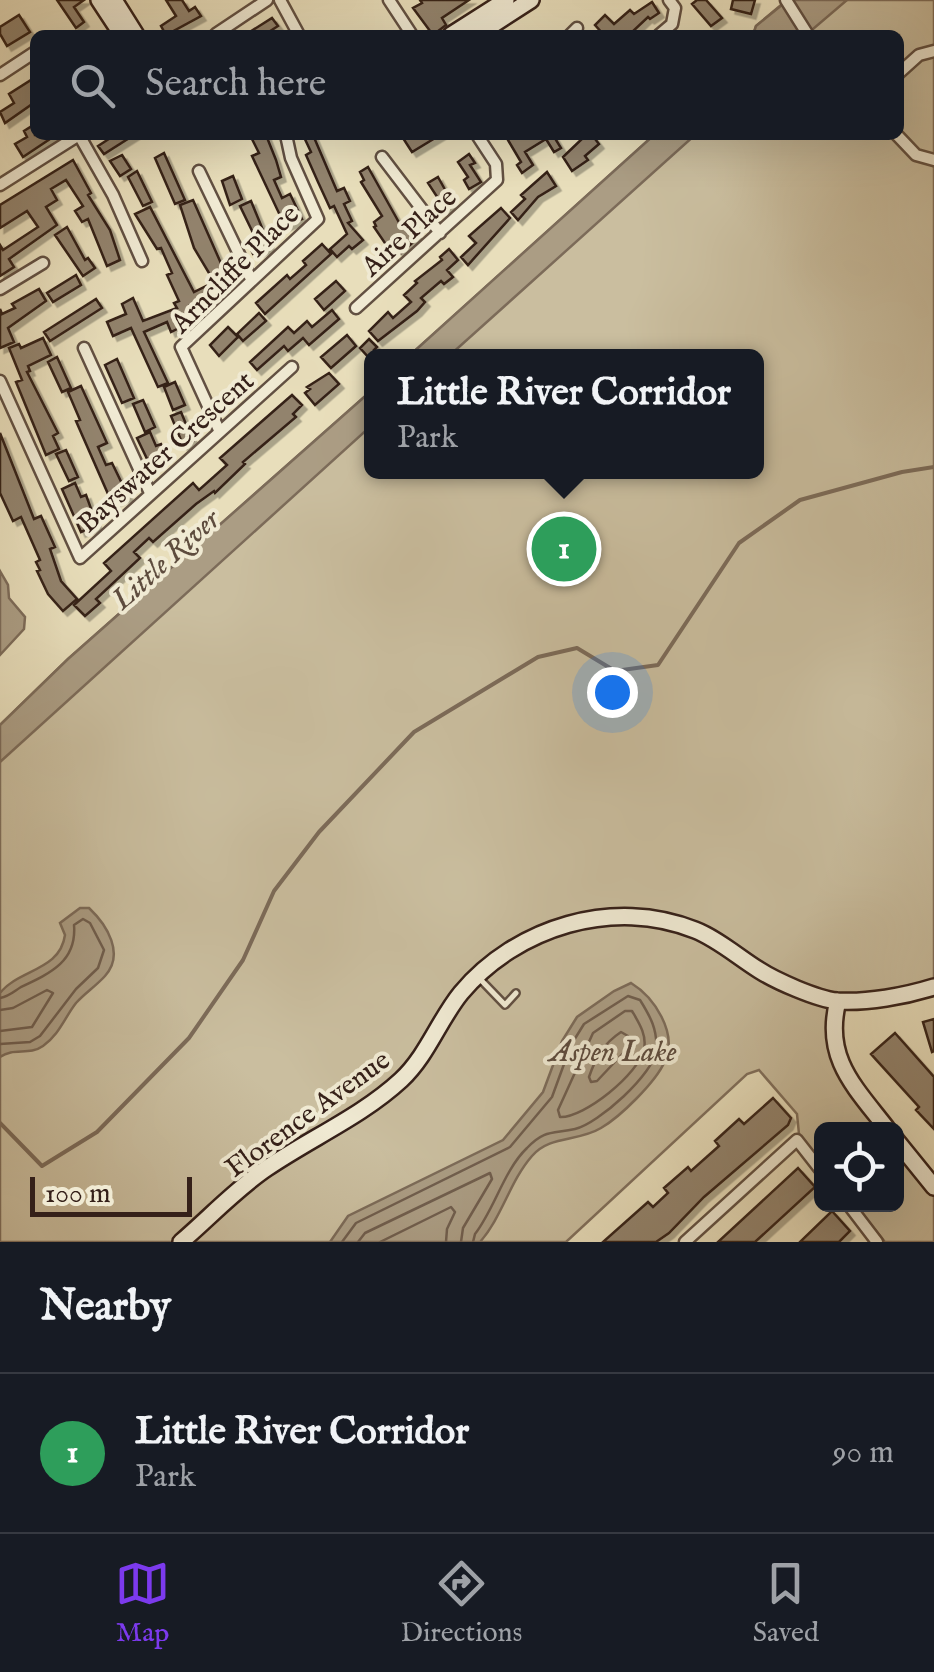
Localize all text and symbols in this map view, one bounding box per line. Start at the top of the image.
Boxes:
search box [30,30,904,140]
icon: search [65,58,120,113]
text: Search here [145,61,326,109]
street label: Aire Place [354,181,465,286]
street label: Arncliffe Place [163,198,308,342]
popup [364,349,764,479]
street label: Bayswater Crescent [71,364,262,541]
text: Little River Corridor [397,370,731,418]
text: Park [397,418,458,459]
water label: Little River [103,501,230,620]
pin: 1 [532,512,596,586]
your location [587,667,638,718]
water label: Aspen Lake [546,1034,677,1072]
street label: Florence Avenue [219,1044,398,1186]
map controls [814,1122,904,1212]
button: locate [814,1122,904,1212]
scale bar [30,1172,192,1216]
text: 100 m [45,1177,111,1212]
text: Nearby [40,1281,171,1334]
text: Little River Corridor [135,1409,469,1457]
text: 1 [67,1433,78,1474]
text: 90 m [833,1433,894,1474]
text: Park [135,1457,196,1498]
tab: Map [115,1556,170,1651]
tab: Directions [400,1556,522,1651]
tab: Saved [753,1556,819,1651]

